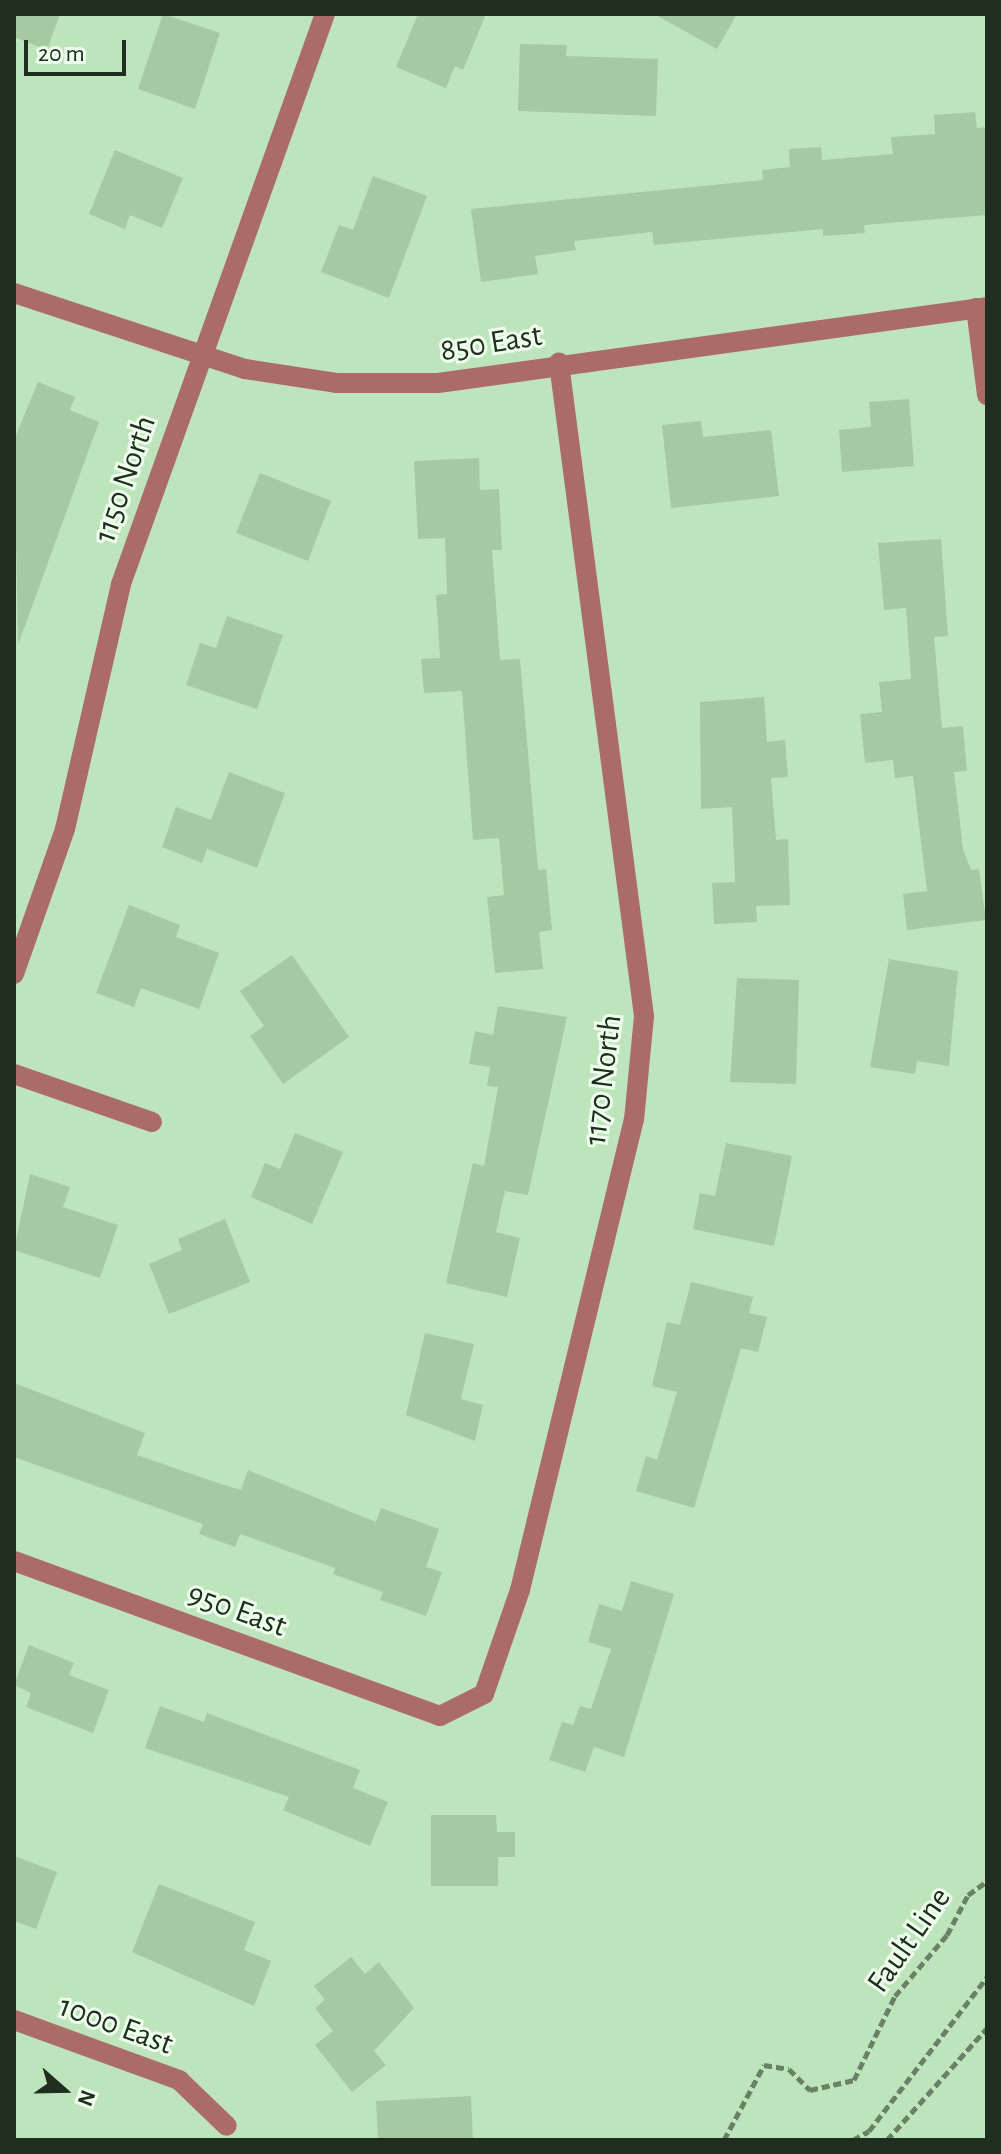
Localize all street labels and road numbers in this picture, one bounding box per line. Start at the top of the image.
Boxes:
street label: 850 East [437,316,545,370]
street label: 1150 North [85,411,165,547]
street label: 1170 North [576,1012,630,1148]
street label: 950 East [182,1574,292,1646]
street label: Fault Line [859,1880,959,2000]
street label: 1000 East [54,1987,178,2063]

